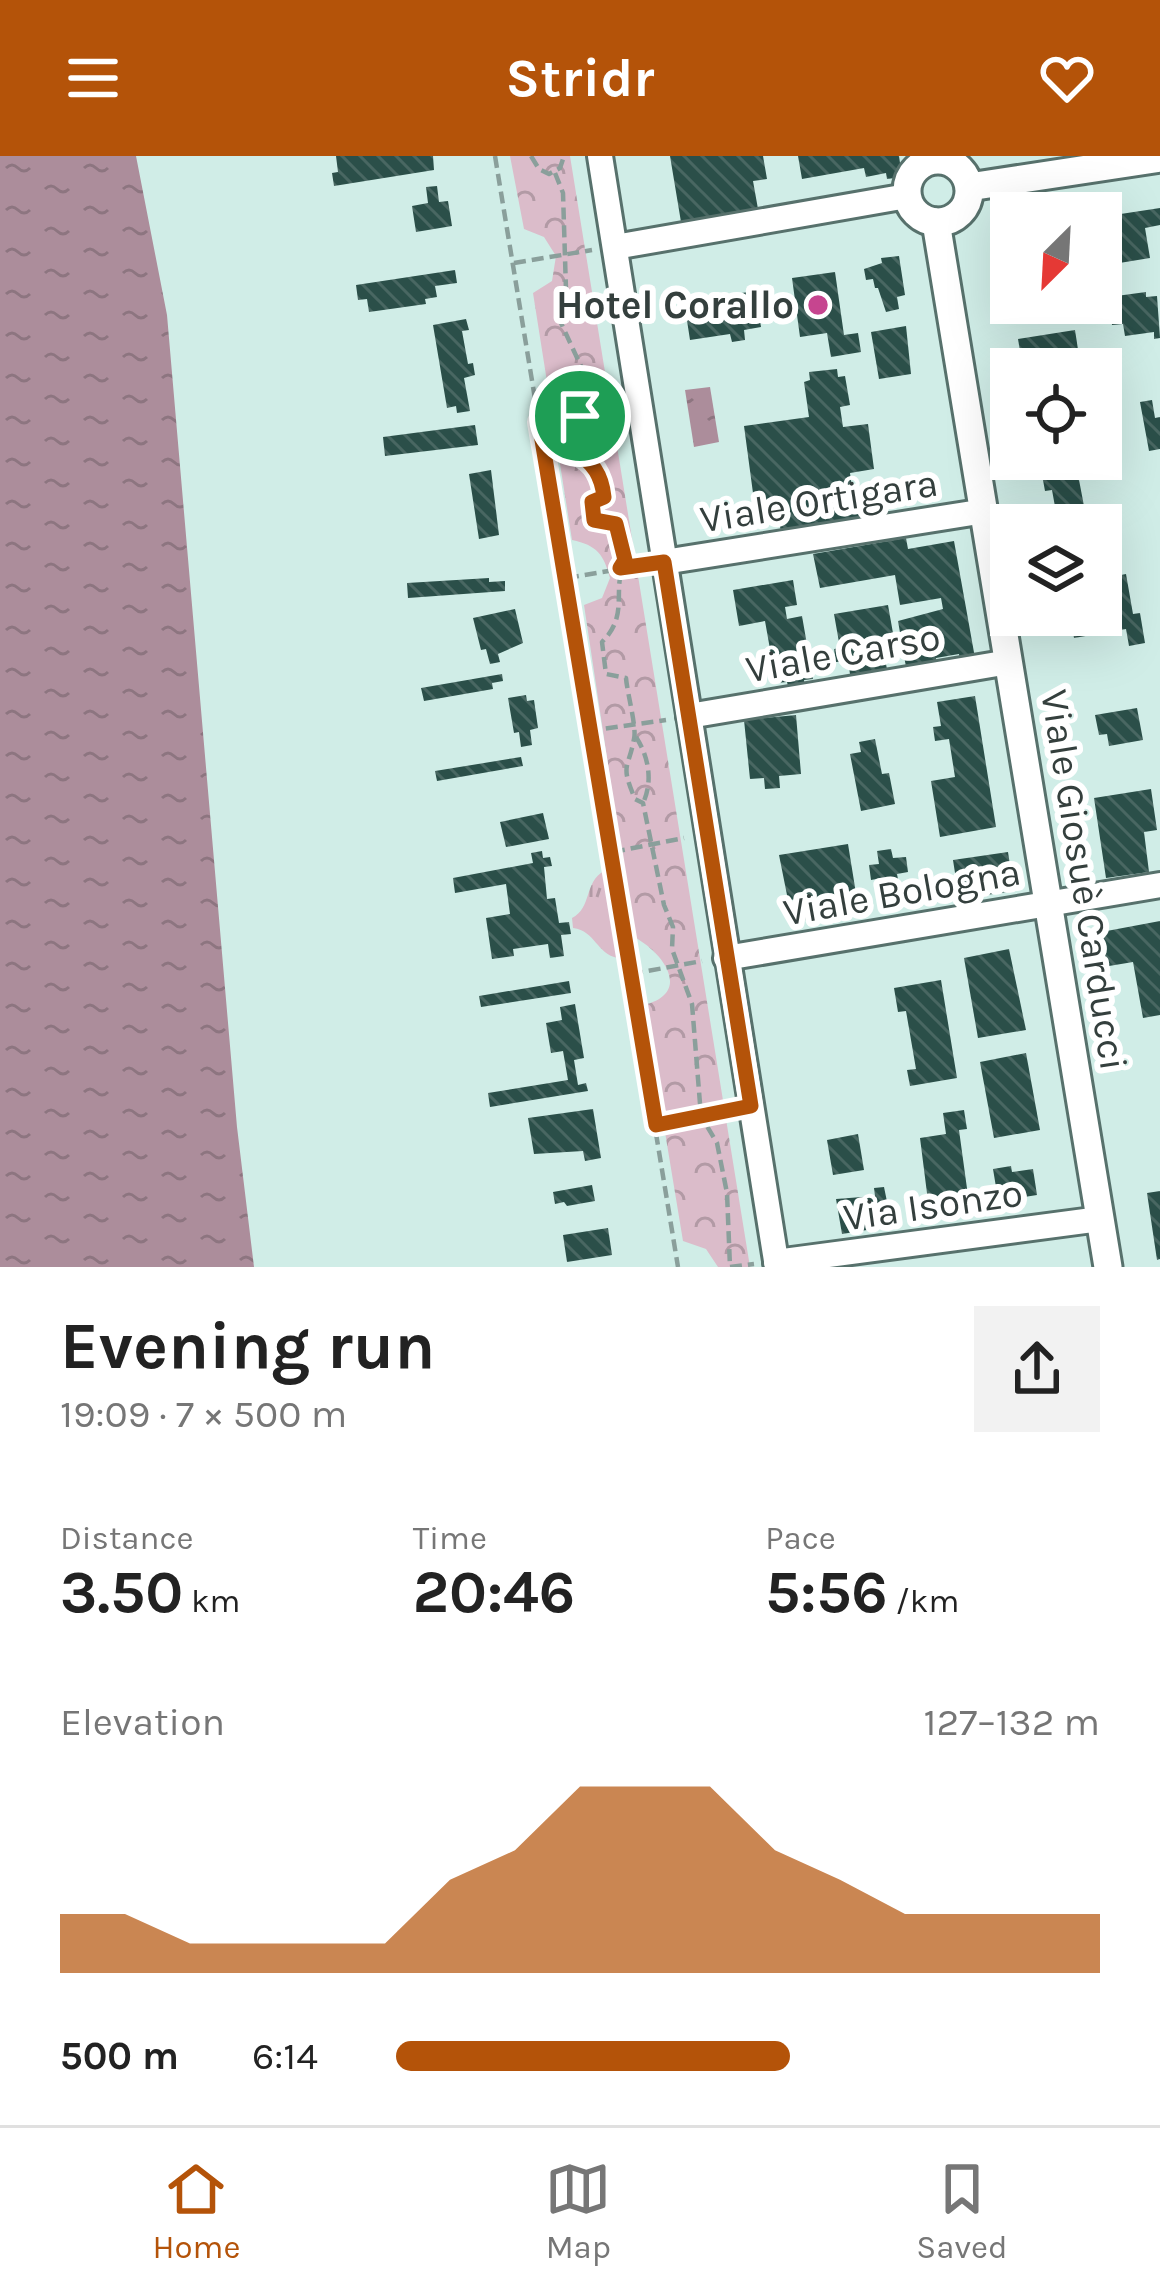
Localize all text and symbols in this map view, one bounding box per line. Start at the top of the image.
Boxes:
icon: menu [60,45,126,111]
icon: heart [1034,45,1100,111]
text: Stridr [506,46,655,110]
north arrow [990,192,1122,324]
map controls [990,192,1122,636]
place label: Hotel Corallo [556,282,794,328]
marker: Hotel Corallo [805,292,831,318]
button: locate [990,348,1122,480]
pin [529,365,631,467]
icon: arrive [547,383,613,449]
street label: Viale Ortigara [697,460,941,542]
button: layers [990,504,1122,636]
street label: Viale Carso [742,613,944,693]
street label: Viale Giosuè Carducci [1031,686,1137,1074]
street label: Viale Bologna [780,849,1024,935]
street label: Via Isonzo [840,1170,1026,1240]
button: share [974,1306,1100,1432]
text: Evening run [60,1307,435,1385]
text: 19:09 · 7 × 500 m [60,1391,347,1437]
text: Distance [60,1519,193,1557]
text: Time [413,1519,487,1557]
text: Pace [765,1519,836,1557]
text: 3.50 [60,1557,183,1627]
text: 20:46 [413,1557,575,1627]
text: 5:56 [765,1557,888,1627]
text: km [183,1582,240,1620]
text: /km [888,1582,959,1620]
text: Elevation [60,1699,225,1745]
text: 127–132 m [924,1699,1100,1745]
text: 500 m [60,2033,179,2079]
text: 6:14 [252,2033,318,2079]
tab: Home [152,2156,240,2266]
tab: Map [545,2156,611,2266]
tab: Saved [916,2156,1008,2266]

